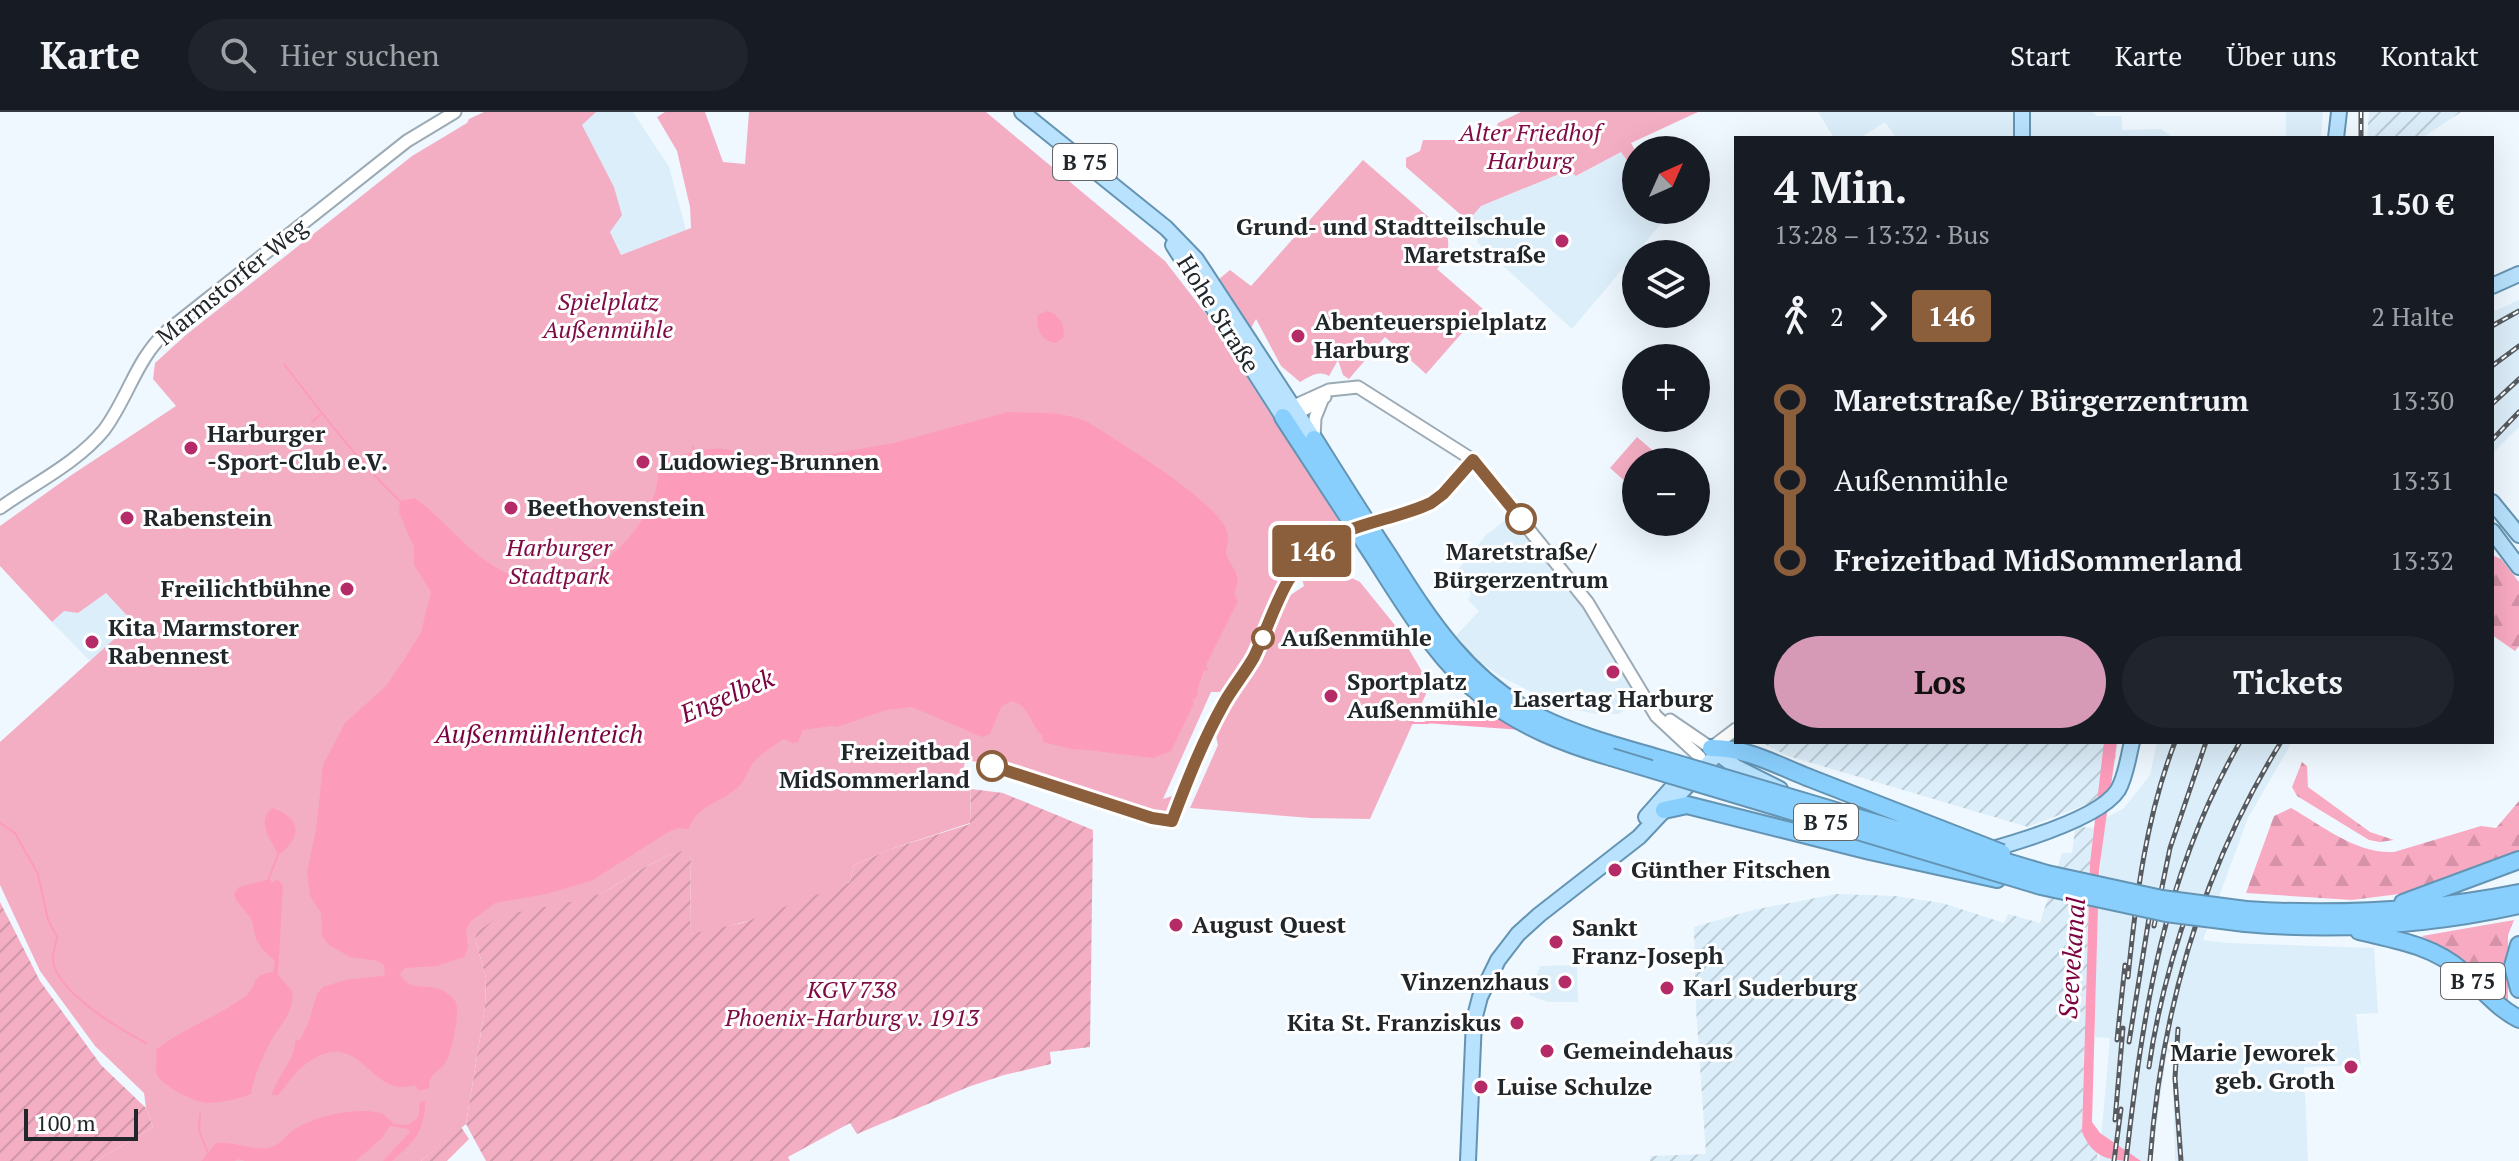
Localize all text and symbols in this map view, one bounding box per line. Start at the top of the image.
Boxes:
search box [188,19,748,91]
text: Karte [40,30,140,80]
icon: search [216,33,260,77]
text: Hier suchen [280,35,440,75]
text: Start [2010,37,2071,74]
text: Karte [2115,37,2182,74]
text: Über uns [2226,37,2337,74]
text: Kontakt [2381,37,2479,74]
park label: Alter Friedhof Harburg [1457,116,1606,176]
north arrow [1622,136,1710,224]
map controls [1622,136,1710,536]
road number: B 75 [1053,144,1117,180]
text: 4 Min. [1774,157,1908,216]
text: 1.50 € [2369,184,2454,224]
street label: Marmstorfer Weg [149,210,314,352]
place label: Grund‐ und Stadtteilschule Maretstraße [1236,210,1546,270]
text: 13:28 – 13:32 · Bus [1774,217,1990,251]
marker: Grund‐ und Stadtteilschule Maretstraße [1553,232,1571,250]
button: layers [1622,240,1710,328]
street label: Hohe Straße [1170,248,1268,378]
park label: Spielplatz Außenmühle [541,285,673,345]
icon: walk [1774,294,1818,338]
icon: forward [1856,294,1900,338]
text: 146 [1928,297,1975,334]
text: 2 [1830,299,1844,333]
text: 2 Halte [2371,299,2454,333]
place label: Abenteuerspielplatz Harburg [1314,305,1547,365]
marker: Abenteuerspielplatz Harburg [1289,327,1307,345]
button: + [1622,344,1710,432]
text: Maretstraße/ Bürgerzentrum [1834,380,2249,420]
text: 13:30 [2390,383,2454,417]
place label: Harburger -Sport-Club e.V. [207,417,388,477]
marker: Harburger -Sport-Club e.V. [182,439,200,457]
place label: Ludowieg-Brunnen [659,445,880,477]
button: − [1622,448,1710,536]
marker: Ludowieg-Brunnen [634,453,652,471]
text: Außenmühle [1834,460,2009,500]
text: 13:31 [2390,463,2454,497]
place label: Beethovenstein [527,491,705,523]
marker: Beethovenstein [502,499,520,517]
place label: Rabenstein [143,501,273,533]
marker: Maretstraße/ Bürgerzentrum [1506,504,1536,534]
marker: Rabenstein [118,509,136,527]
line badge: 146 [1266,525,1358,577]
park label: Harburger Stadtpark [505,531,614,591]
text: 146 [1288,532,1336,569]
place label: Maretstraße/ Bürgerzentrum [1434,535,1608,595]
text: Freizeitbad MidSommerland [1834,540,2243,580]
text: 13:32 [2390,543,2454,577]
place label: Freilichtbühne [161,572,331,604]
marker: Freilichtbühne [338,580,356,598]
place label: Kita Marmstorer Rabennest [108,611,300,671]
place label: Außenmühle [1281,621,1432,653]
marker: Außenmühle [1252,627,1274,649]
marker: Kita Marmstorer Rabennest [83,633,101,651]
button: Los [1774,636,2106,728]
button: Tickets [2122,636,2454,728]
water label: Engelbek [674,660,779,730]
marker: Lasertag Harburg [1604,663,1622,681]
place label: Sportplatz Außenmühle [1347,665,1498,725]
place label: Lasertag Harburg [1513,682,1713,714]
marker: Sportplatz Außenmühle [1322,687,1340,705]
water label: Außenmühlenteich [433,716,643,750]
place label: Freizeitbad MidSommerland [779,735,971,795]
marker: Freizeitbad MidSommerland [977,751,1007,781]
road number: B 75 [1794,804,1858,840]
place label: Günther Fitschen [1631,853,1831,885]
marker: Günther Fitschen [1606,861,1624,879]
water label: Seevekanal [2050,895,2092,1020]
place label: August Quest [1192,908,1347,940]
place label: Sankt Franz-Joseph [1572,911,1724,971]
marker: August Quest [1167,916,1185,934]
marker: Sankt Franz-Joseph [1547,933,1565,951]
road number: B 75 [2441,963,2505,999]
place label: Vinzenzhaus [1401,965,1549,997]
place label: Karl Suderburg [1683,971,1858,1003]
park label: KGV 738 Phoenix-Harburg v. 1913 [724,973,981,1033]
marker: Vinzenzhaus [1556,973,1574,991]
marker: Karl Suderburg [1658,979,1676,997]
place label: Kita St. Franziskus [1287,1006,1501,1038]
marker: Kita St. Franziskus [1508,1014,1526,1032]
place label: Gemeindehaus [1563,1034,1733,1066]
place label: Marie Jeworek geb. Groth [2170,1036,2336,1096]
marker: Gemeindehaus [1538,1042,1556,1060]
marker: Marie Jeworek geb. Groth [2342,1058,2360,1076]
place label: Luise Schulze [1497,1070,1652,1102]
marker: Luise Schulze [1472,1078,1490,1096]
scale bar [24,1105,138,1141]
text: 100 m [36,1108,96,1137]

